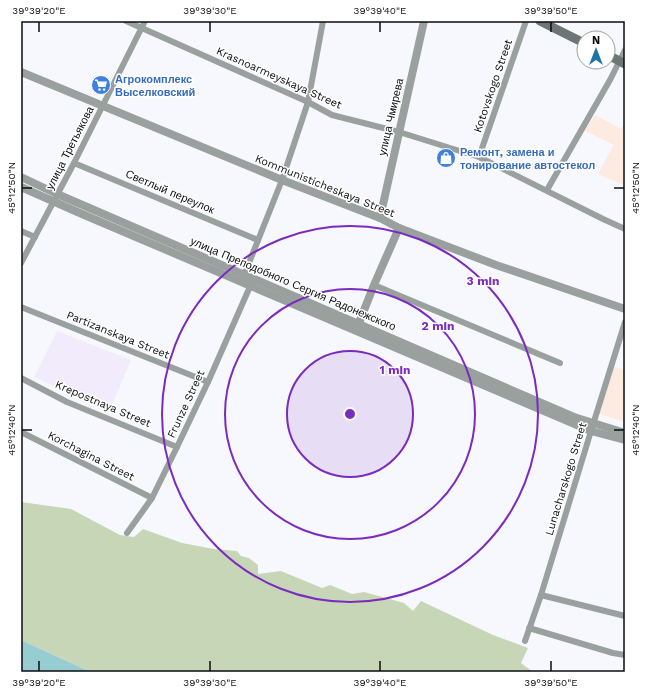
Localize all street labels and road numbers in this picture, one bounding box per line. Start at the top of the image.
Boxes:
street label: Kotovskogo Street [471,37,515,134]
street label: Krasnoarmeyskaya Street [214,44,344,112]
street label: улица Чмирева [376,76,406,157]
street label: улица Третьякова [43,103,97,192]
street label: Kommunisticheskaya Street [253,152,397,220]
street label: Светлый переулок [124,167,217,217]
street label: улица Преподобного Сергия Радонежского [188,235,398,333]
street label: Partizanskaya Street [65,308,172,362]
street label: Frunze Street [165,368,208,440]
street label: Krepostnaya Street [53,378,153,430]
street label: Lunacharskogo Street [543,421,590,537]
street label: Korchagina Street [46,429,137,484]

